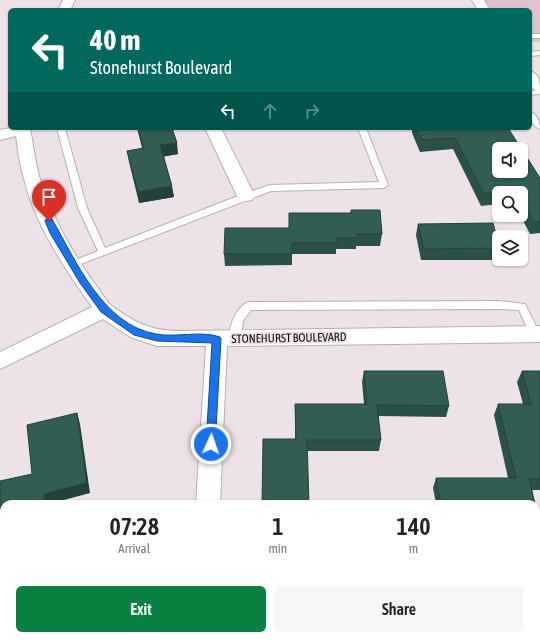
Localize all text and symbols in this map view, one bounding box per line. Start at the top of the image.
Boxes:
icon: left [24,24,76,76]
text: 40 m [90,24,140,56]
text: Stonehurst Boulevard [90,57,232,78]
icon: left [217,100,239,122]
icon: ahead [259,100,281,122]
icon: right [301,100,323,122]
map controls [492,142,528,266]
button: sound [492,142,528,178]
pin [32,180,66,221]
icon: arrive [38,186,60,208]
button: search [492,186,528,222]
button: layers [492,230,528,266]
street label: STONEHURST BOULEVARD [231,330,347,346]
position arrow [190,423,232,465]
text: 07:28 [110,513,159,540]
text: 1 [272,513,283,540]
text: 140 [397,513,430,540]
text: Arrival [118,541,150,556]
text: min [268,541,287,556]
text: m [409,541,418,556]
button: Exit [16,586,266,632]
button: Share [274,586,524,632]

